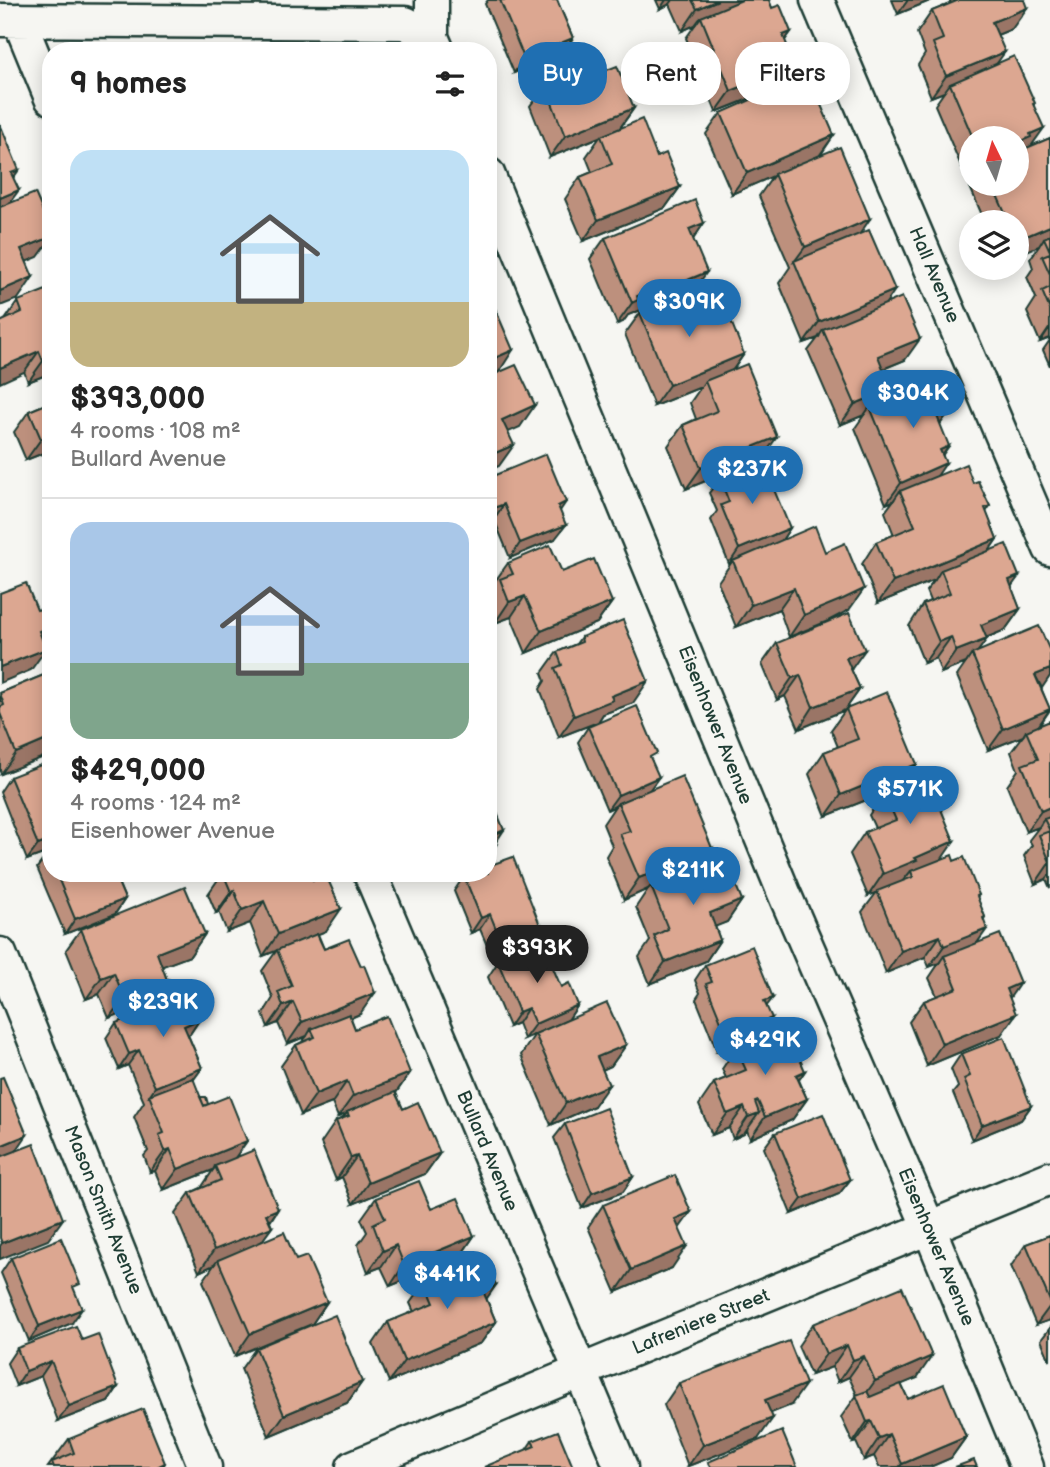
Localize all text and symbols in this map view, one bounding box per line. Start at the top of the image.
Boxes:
chip: Buy [518,42,607,105]
chip: Rent [621,42,721,105]
chip: Filters [735,42,850,105]
icon: filters [431,65,469,103]
text: 9 homes [70,66,187,102]
north arrow [959,126,1029,196]
map controls [959,126,1029,280]
icon: home [207,196,333,322]
button: layers [959,210,1029,280]
street label: Hall Avenue [903,224,965,326]
pin: $309K [640,280,738,339]
text: $309K [653,288,725,316]
pin: $304K [864,370,962,430]
text: $304K [877,379,949,407]
text: $393,000 [70,381,205,417]
text: 4 rooms · 108 m² [70,417,241,445]
text: Bullard Avenue [70,445,226,473]
pin: $237K [703,447,801,506]
text: $237K [717,455,787,483]
icon: home [207,568,333,694]
street label: Eisenhower Avenue [673,642,757,808]
text: $429,000 [70,753,206,789]
pin: $571K [861,766,959,826]
text: $571K [877,775,943,803]
text: 4 rooms · 124 m² [70,789,241,817]
text: Eisenhower Avenue [70,817,275,845]
pin: $211K [644,848,742,907]
text: $211K [661,856,725,884]
pin: $393K [488,926,586,985]
text: $393K [501,934,573,962]
pin: $239K [114,979,212,1039]
text: $239K [128,988,198,1016]
pin: $429K [716,1018,814,1077]
text: $429K [729,1026,801,1054]
street label: Bullard Avenue [451,1087,523,1215]
street label: Mason Smith Avenue [59,1122,147,1298]
street label: Eisenhower Avenue [892,1165,980,1329]
pin: $441K [398,1252,496,1311]
text: $441K [413,1260,481,1288]
street label: Lafreniere Street [629,1284,773,1360]

